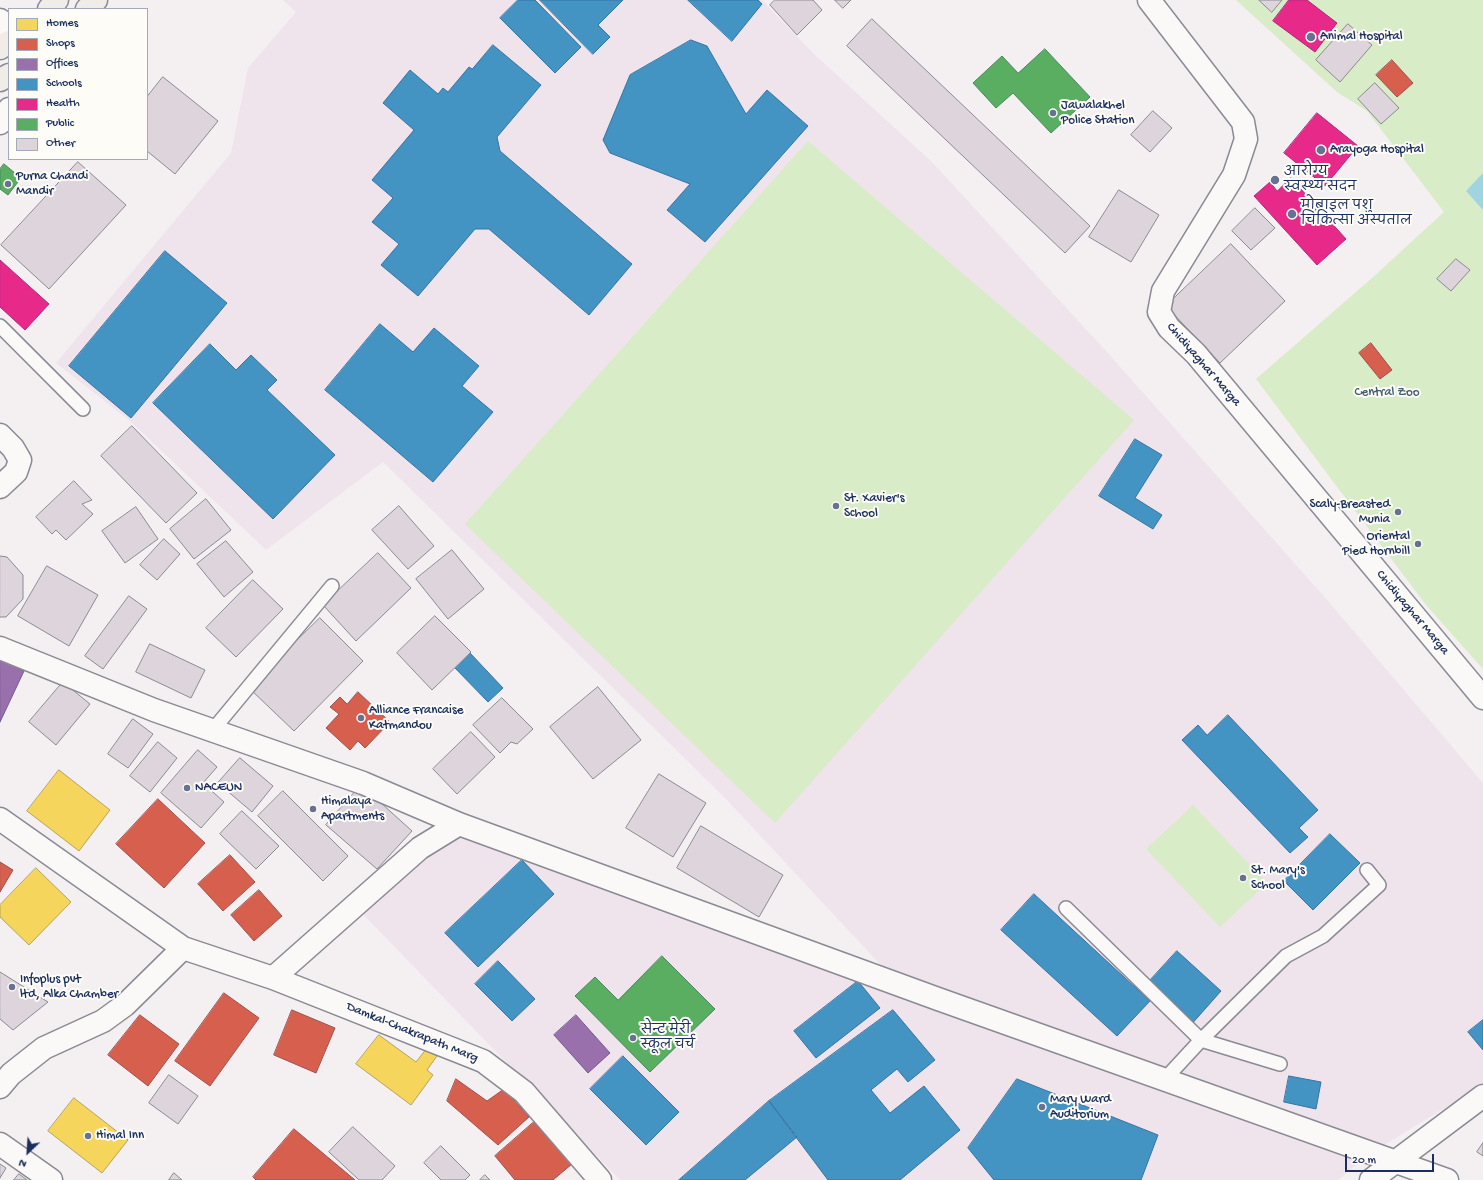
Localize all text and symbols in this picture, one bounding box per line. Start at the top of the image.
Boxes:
legend [8,8,148,160]
text: Homes [46,17,78,31]
place label: Animal Hospital [1320,29,1403,45]
marker: Animal Hospital [1305,31,1317,43]
text: Shops [46,37,75,51]
text: Offices [46,57,78,71]
text: Schools [46,77,82,91]
text: Health [46,97,80,111]
place label: Jawalakhel Police Station [1061,98,1134,129]
marker: Jawalakhel Police Station [1048,108,1058,118]
text: Public [46,117,74,131]
text: Other [46,137,75,151]
place label: Arayoga Hospital [1330,142,1424,158]
marker: Arayoga Hospital [1315,144,1327,156]
place label: आरोग्य स्वस्थ्य सदन [1284,165,1356,196]
place label: Purna Chandi Mandir [16,169,88,200]
marker: आरोग्य स्वस्थ्य सदन [1269,174,1281,186]
marker: Purna Chandi Mandir [3,179,13,189]
place label: मोबाइल पशु चिकित्सा अस्पताल [1301,199,1412,230]
marker: मोबाइल पशु चिकित्सा अस्पताल [1286,208,1298,220]
street label: Chidiyaghar Marga [1162,320,1244,410]
park label: Central Zoo [1355,385,1419,401]
place label: St. Xavier's School [844,491,905,522]
place label: Scaly-Breasted Munia [1309,497,1390,528]
marker: St. Xavier's School [831,501,841,511]
marker: Scaly-Breasted Munia [1393,507,1403,517]
place label: Oriental Pied Hornbill [1342,529,1410,560]
marker: Oriental Pied Hornbill [1413,539,1423,549]
street label: Chidiyaghar Marga [1372,568,1452,658]
place label: Alliance Francaise Katmandou [369,703,463,734]
marker: Alliance Francaise Katmandou [356,713,366,723]
place label: NACEUN [195,780,242,796]
marker: NACEUN [182,783,192,793]
place label: Himalaya Apartments [321,794,384,825]
marker: Himalaya Apartments [308,804,318,814]
place label: St. Mary's School [1251,863,1305,894]
marker: St. Mary's School [1238,873,1248,883]
place label: Infoplus pvt ltd, Alka Chamber [20,972,118,1003]
marker: Infoplus pvt ltd, Alka Chamber [7,982,17,992]
street label: Damkal-Chakrapath Marg [344,999,480,1067]
place label: सेन्ट मेरी स्कूल चर्च [641,1023,695,1054]
marker: सेन्ट मेरी स्कूल चर्च [628,1033,638,1043]
place label: Mary Ward Auditorium [1050,1092,1111,1123]
marker: Mary Ward Auditorium [1037,1102,1047,1112]
place label: Himal Inn [96,1128,144,1144]
marker: Himal Inn [83,1131,93,1141]
north arrow [8,1132,48,1172]
scale bar [1347,1146,1436,1172]
text: 20 m [1352,1154,1376,1168]
text: N [17,1156,29,1170]

